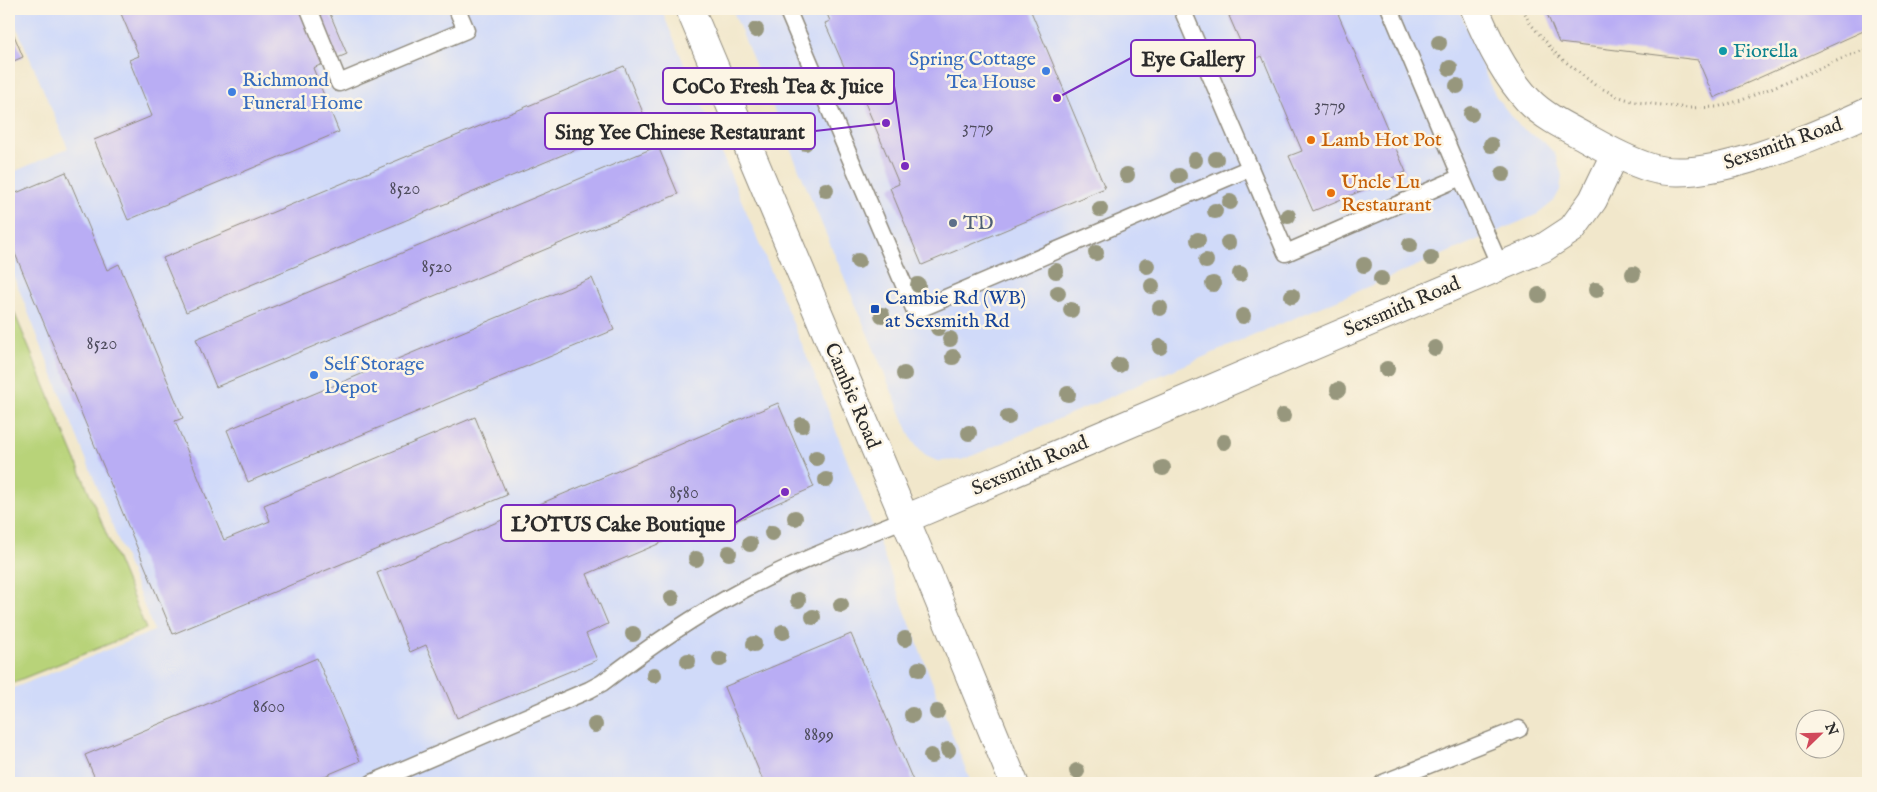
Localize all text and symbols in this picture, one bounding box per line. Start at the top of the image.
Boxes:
place label: Fiorella [1733,39,1798,64]
callout: Eye Gallery [1131,40,1255,76]
marker: Fiorella [1717,45,1729,57]
place label: Spring Cottage Tea House [909,47,1036,95]
text: Eye Gallery [1141,47,1245,74]
marker: Spring Cottage Tea House [1040,65,1052,77]
place label: Richmond Funeral Home [242,68,363,116]
callout: CoCo Fresh Tea & Juice [663,68,894,104]
text: CoCo Fresh Tea & Juice [672,74,884,101]
marker: Richmond Funeral Home [226,86,238,98]
house number: 3779 [1314,95,1346,118]
street label: Sexsmith Road [1720,112,1846,176]
callout: Sing Yee Chinese Restaurant [545,113,815,149]
house number: 3779 [962,117,994,140]
text: Sing Yee Chinese Restaurant [555,120,806,147]
place label: Lamb Hot Pot [1321,128,1442,153]
marker: Lamb Hot Pot [1305,134,1317,146]
place label: Uncle Lu Restaurant [1341,170,1432,218]
house number: 8520 [390,178,420,201]
marker: Uncle Lu Restaurant [1325,187,1337,199]
place label: TD [963,211,994,236]
marker: TD [947,217,959,229]
house number: 8520 [422,256,452,279]
street label: Sexsmith Road [1340,271,1464,343]
place label: Cambie Rd (WB) at Sexsmith Rd [885,286,1026,334]
marker: Cambie Rd (WB) at Sexsmith Rd [869,303,881,315]
house number: 8520 [87,333,117,356]
street label: Cambie Road [818,339,886,453]
place label: Self Storage Depot [324,352,424,400]
marker: Self Storage Depot [308,369,320,381]
street label: Sexsmith Road [968,430,1092,502]
house number: 8580 [669,482,699,505]
callout: L'OTUS Cake Boutique [501,505,735,541]
text: L'OTUS Cake Boutique [511,512,725,539]
house number: 8600 [253,696,285,719]
north arrow [1794,710,1844,760]
text: N [1820,719,1842,738]
house number: 8899 [804,724,834,747]

